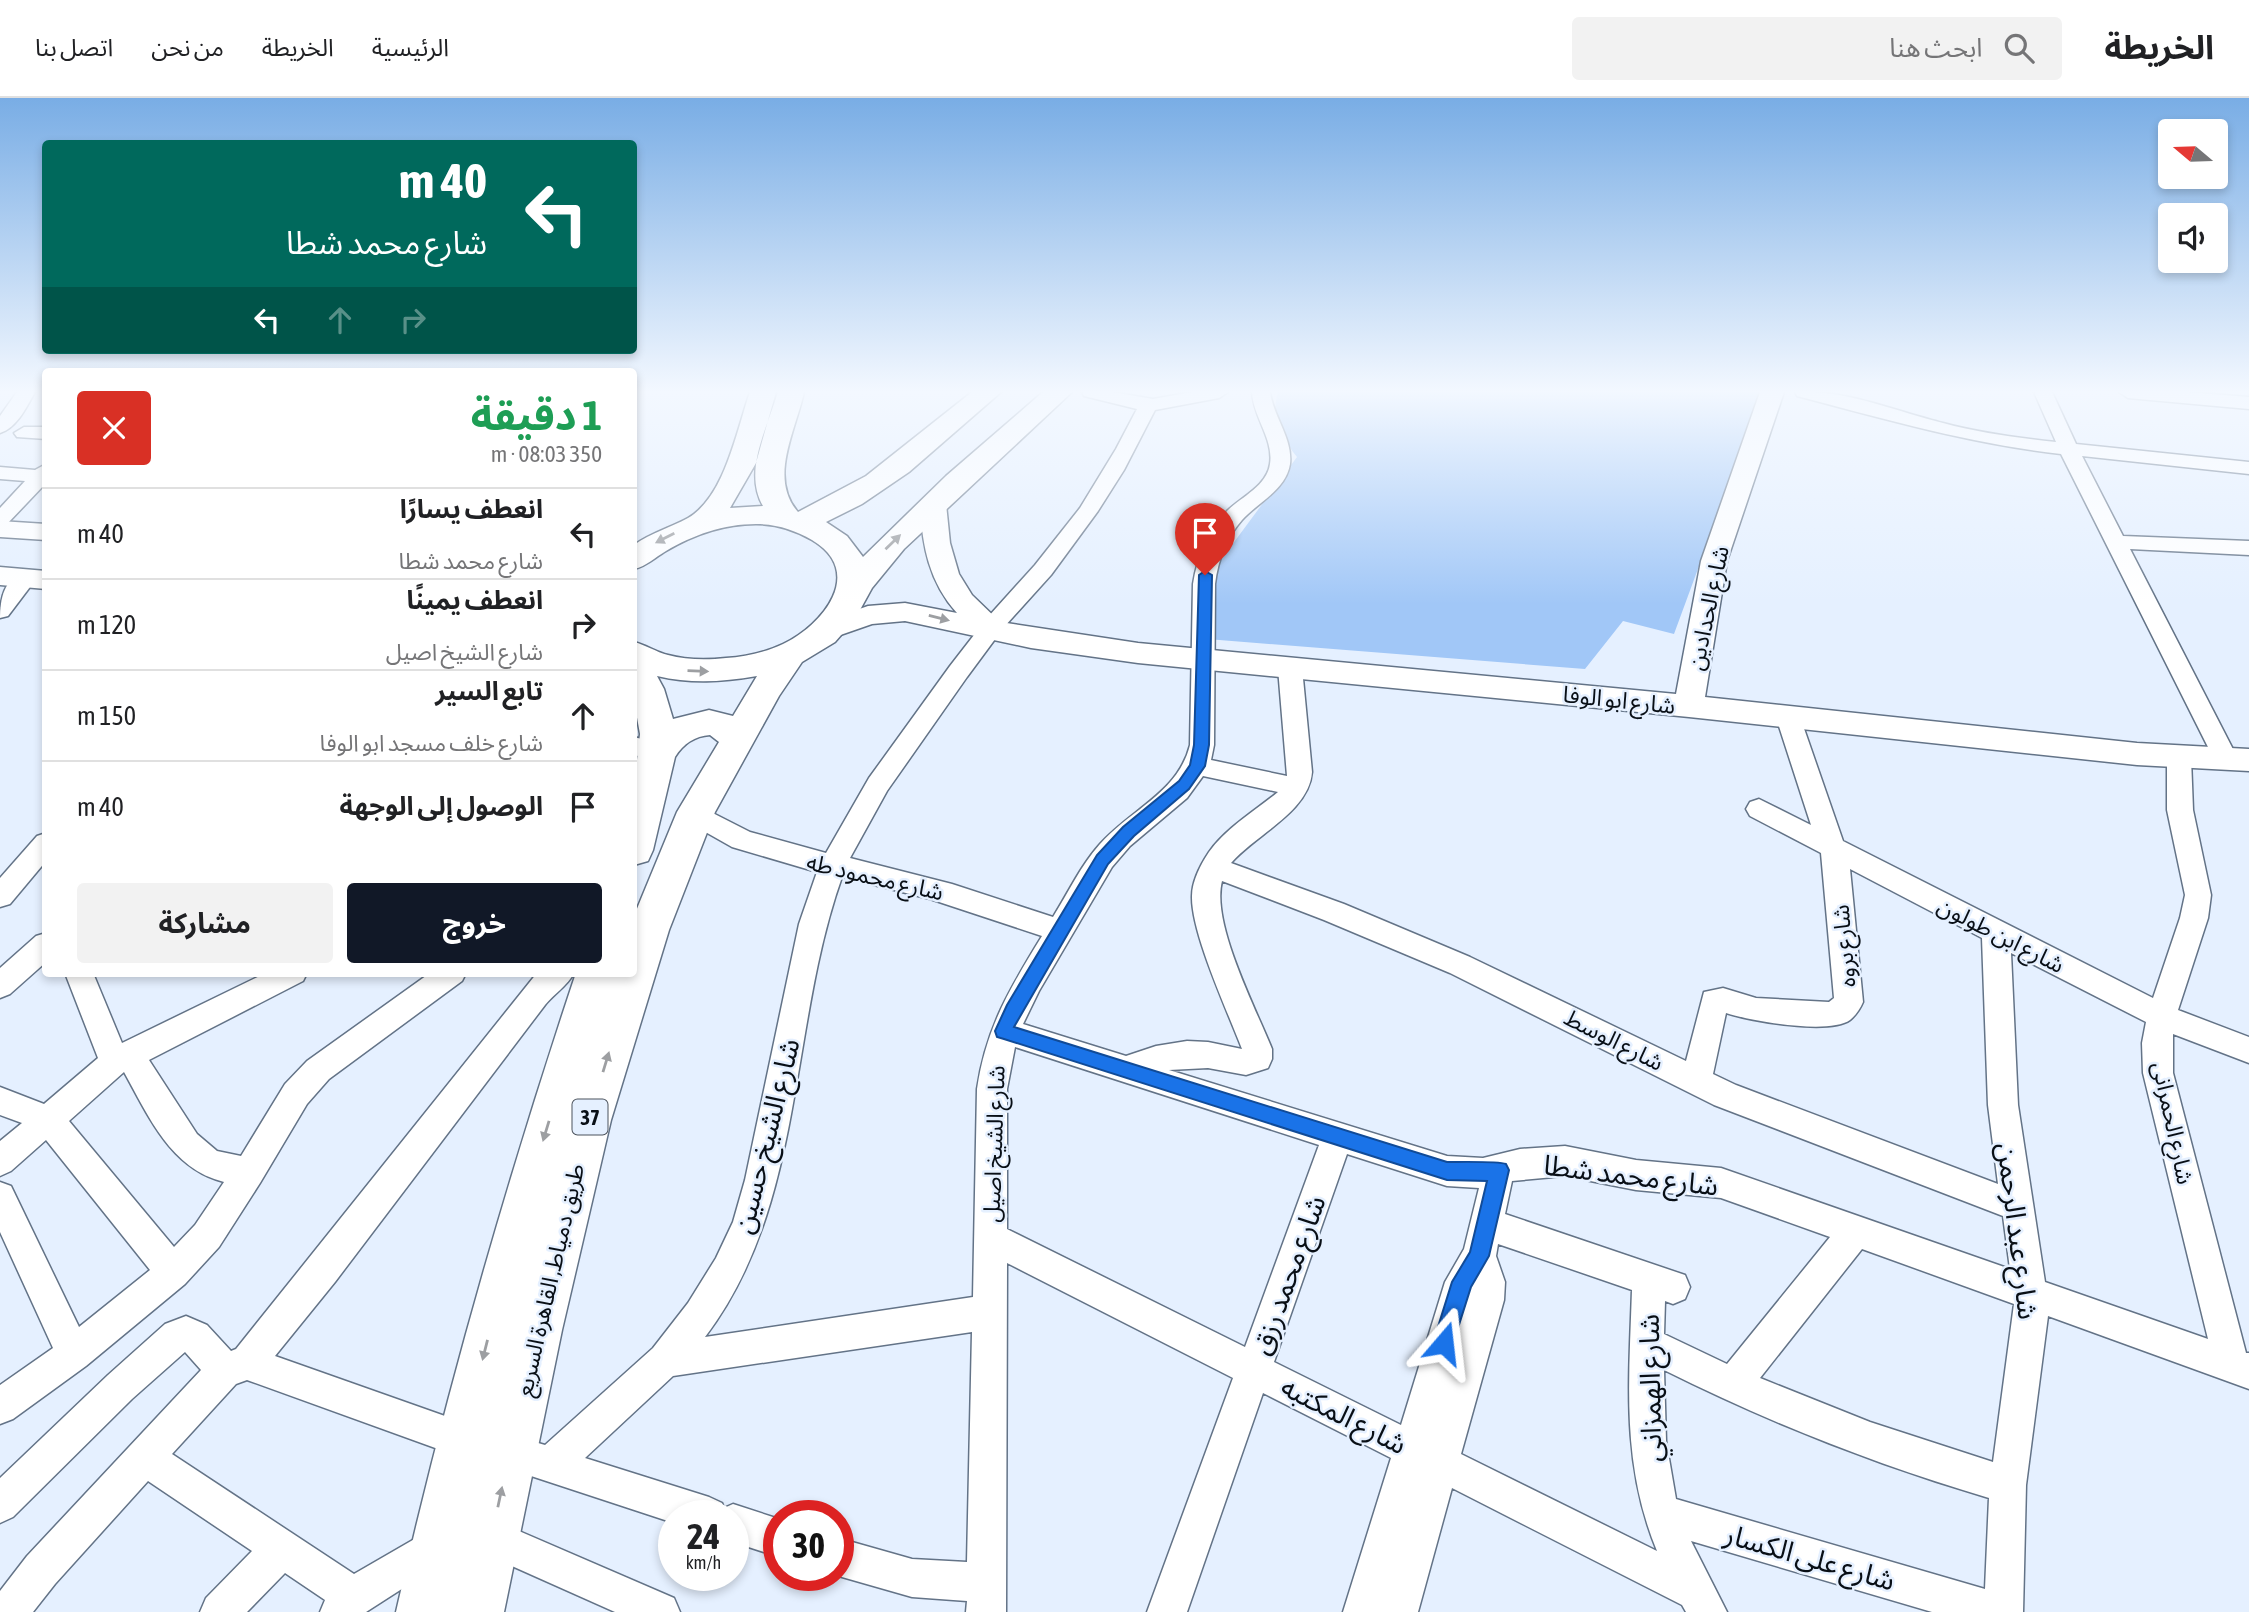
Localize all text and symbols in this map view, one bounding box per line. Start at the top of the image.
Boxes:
search box [1572,17,2062,80]
text: الخريطة [2104,28,2214,66]
icon: search [2000,29,2038,67]
text: ابحث هنا [1889,33,1982,63]
text: اتصل بنا [35,34,113,61]
text: من نحن [151,34,224,61]
text: الخريطة [262,34,334,61]
text: الرئيسية [372,34,449,61]
north arrow [2158,119,2228,189]
map controls [2158,119,2228,273]
text: 40 m [399,152,487,208]
icon: left [511,168,602,259]
button: sound [2158,203,2228,273]
text: شارع محمد شطا [286,224,487,261]
icon: left [248,301,286,339]
icon: ahead [321,301,359,339]
icon: right [394,301,432,339]
button: close [77,391,151,465]
text: 1 دقيقة [471,391,602,439]
text: 350 m · 08:03 [491,441,602,467]
text: انعطف يسارًا [400,494,543,524]
pin [1175,503,1235,575]
icon: arrive [1186,514,1224,552]
icon: left [564,515,602,553]
text: 40 m [77,519,124,549]
one-way arrow [655,533,675,544]
one-way arrow [885,533,902,550]
street label: شارع الحدادين [1682,543,1738,673]
text: شارع محمد شطا [399,548,543,574]
text: انعطف يمينًا [406,585,543,615]
icon: right [564,606,602,644]
text: 120 m [77,610,136,640]
one-way arrow [928,613,950,624]
text: شارع الشيخ اصيل [386,639,543,665]
one-way arrow [687,666,709,677]
text: تابع السير [435,676,543,706]
street label: شارع ابو الوفا [1561,681,1677,723]
icon: ahead [564,697,602,735]
text: 150 m [77,701,136,731]
text: شارع خلف مسجد ابو الوفا [320,730,543,756]
icon: arrive [564,788,602,826]
text: الوصول إلى الوجهة [340,791,543,821]
text: 40 m [77,792,124,822]
street label: شارع محمود طه [803,849,946,909]
button: مشاركة [77,883,333,963]
button: خروج [347,883,602,963]
street label: شارع ابن طولون [1932,892,2069,982]
street label: شارع بروه [1827,903,1865,988]
street label: شارع الوسط [1558,1004,1668,1080]
street label: شارع الشيخ حسين [726,1035,811,1238]
one-way arrow [601,1052,612,1073]
street label: شارع الحمرانى [2143,1059,2199,1187]
street label: شارع الشيخ اصيل [978,1065,1014,1223]
road number: 37 [572,1100,608,1134]
one-way arrow [541,1121,551,1142]
street label: شارع عبد الرحمن [1986,1141,2045,1322]
street label: شارع محمد شطا [1541,1148,1720,1207]
street label: طريق دمياط, القاهرة السريع [511,1161,593,1400]
street label: شارع محمد رزق [1244,1191,1336,1361]
position arrow [1407,1306,1481,1380]
street label: شارع الهمزاني [1633,1314,1673,1462]
one-way arrow [479,1340,490,1362]
street label: شارع المكتبه [1274,1370,1412,1465]
one-way arrow [494,1486,505,1508]
speed limit sign: 30 [763,1500,854,1591]
text: 24 [687,1516,720,1556]
street label: شارع على الكسار [1719,1517,1899,1601]
text: km/h [686,1552,721,1573]

